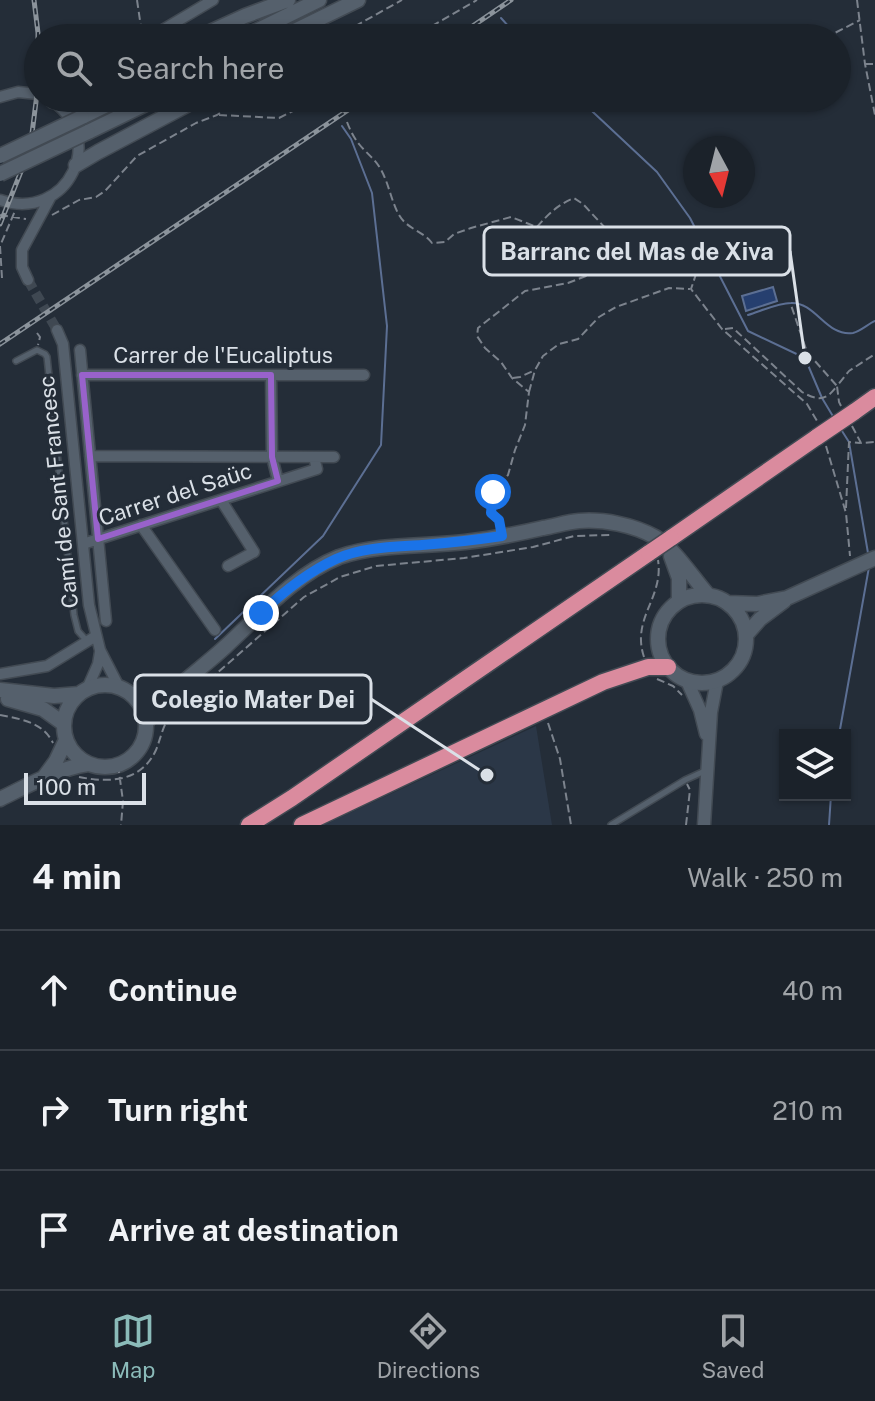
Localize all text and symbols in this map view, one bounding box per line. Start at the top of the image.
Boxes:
search box [24,24,851,112]
icon: search [52,46,96,90]
text: Search here [116,50,284,86]
north arrow [683,136,755,208]
callout: Barranc del Mas de Xiva [484,227,790,275]
text: Barranc del Mas de Xiva [500,237,774,265]
street label: Carrer de l'Eucaliptus [113,342,333,368]
street label: Camí de Sant Francesc [33,374,83,610]
street label: Carrer del Saüc [95,457,255,531]
route start [475,474,511,510]
route end [243,595,279,631]
callout: Colegio Mater Dei [135,675,371,723]
text: Colegio Mater Dei [151,685,355,713]
map controls [779,729,851,801]
button: layers [779,729,851,801]
scale bar [24,769,146,805]
text: 100 m [36,774,96,800]
text: 4 min [32,857,122,897]
text: Walk · 250 m [687,862,843,893]
icon: ahead [32,968,76,1012]
text: Continue [108,972,238,1008]
text: 40 m [782,975,843,1006]
icon: right [32,1088,76,1132]
text: Turn right [108,1092,248,1128]
text: 210 m [772,1095,843,1126]
icon: arrive [32,1208,76,1252]
text: Arrive at destination [108,1212,399,1248]
tab: Map [111,1309,155,1383]
tab: Directions [377,1309,480,1383]
tab: Saved [701,1309,764,1383]

